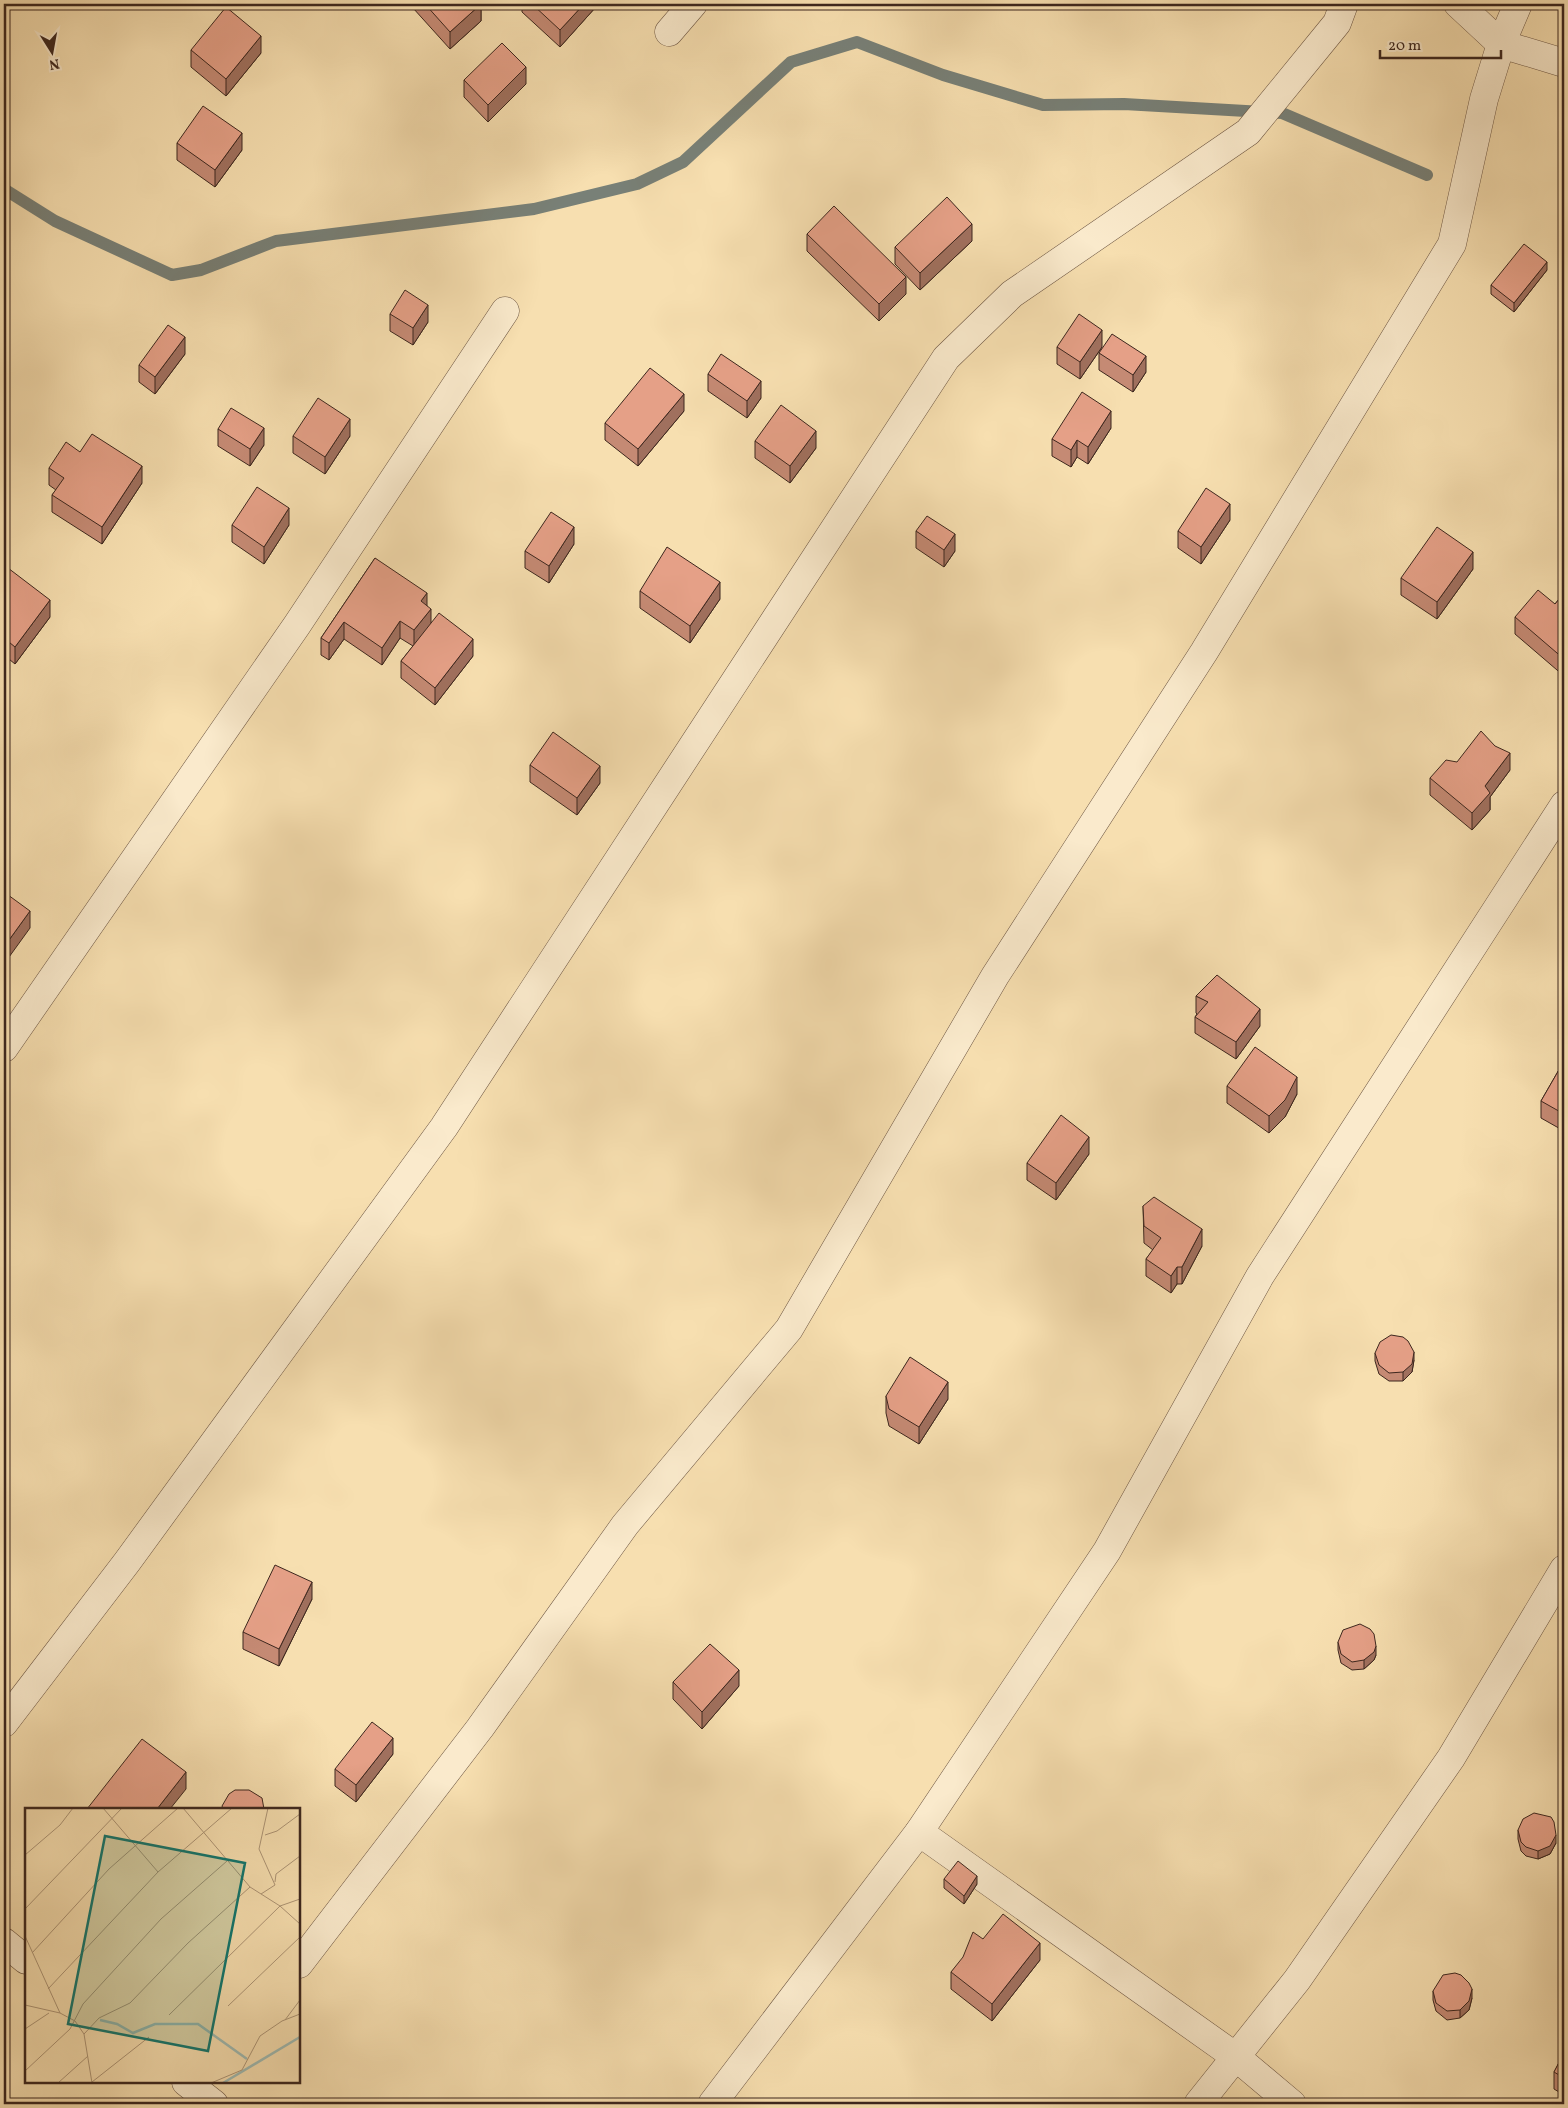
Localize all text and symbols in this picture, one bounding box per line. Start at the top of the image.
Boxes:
north arrow [28,28,78,78]
scale bar [1380,28,1502,60]
text: 20 m [1388,36,1421,57]
text: N [47,53,61,74]
inset map [25,1808,300,2083]

